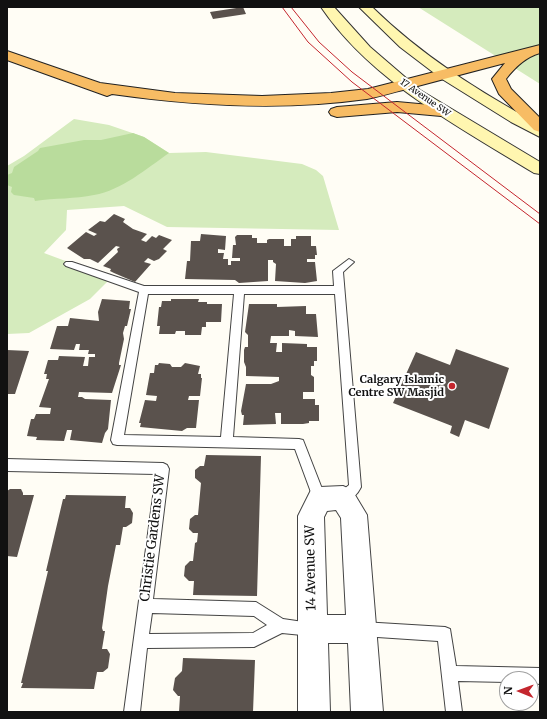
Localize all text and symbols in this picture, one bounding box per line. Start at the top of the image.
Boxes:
street label: 17 Avenue SW [398,77,452,119]
place label: Calgary Islamic Centre SW Masjid [348,373,444,399]
marker: Calgary Islamic Centre SW Masjid [447,381,457,391]
street label: Christie Gardens SW [137,474,169,602]
street label: 14 Avenue SW [302,525,320,611]
north arrow [499,671,539,711]
text: N [501,686,515,695]

